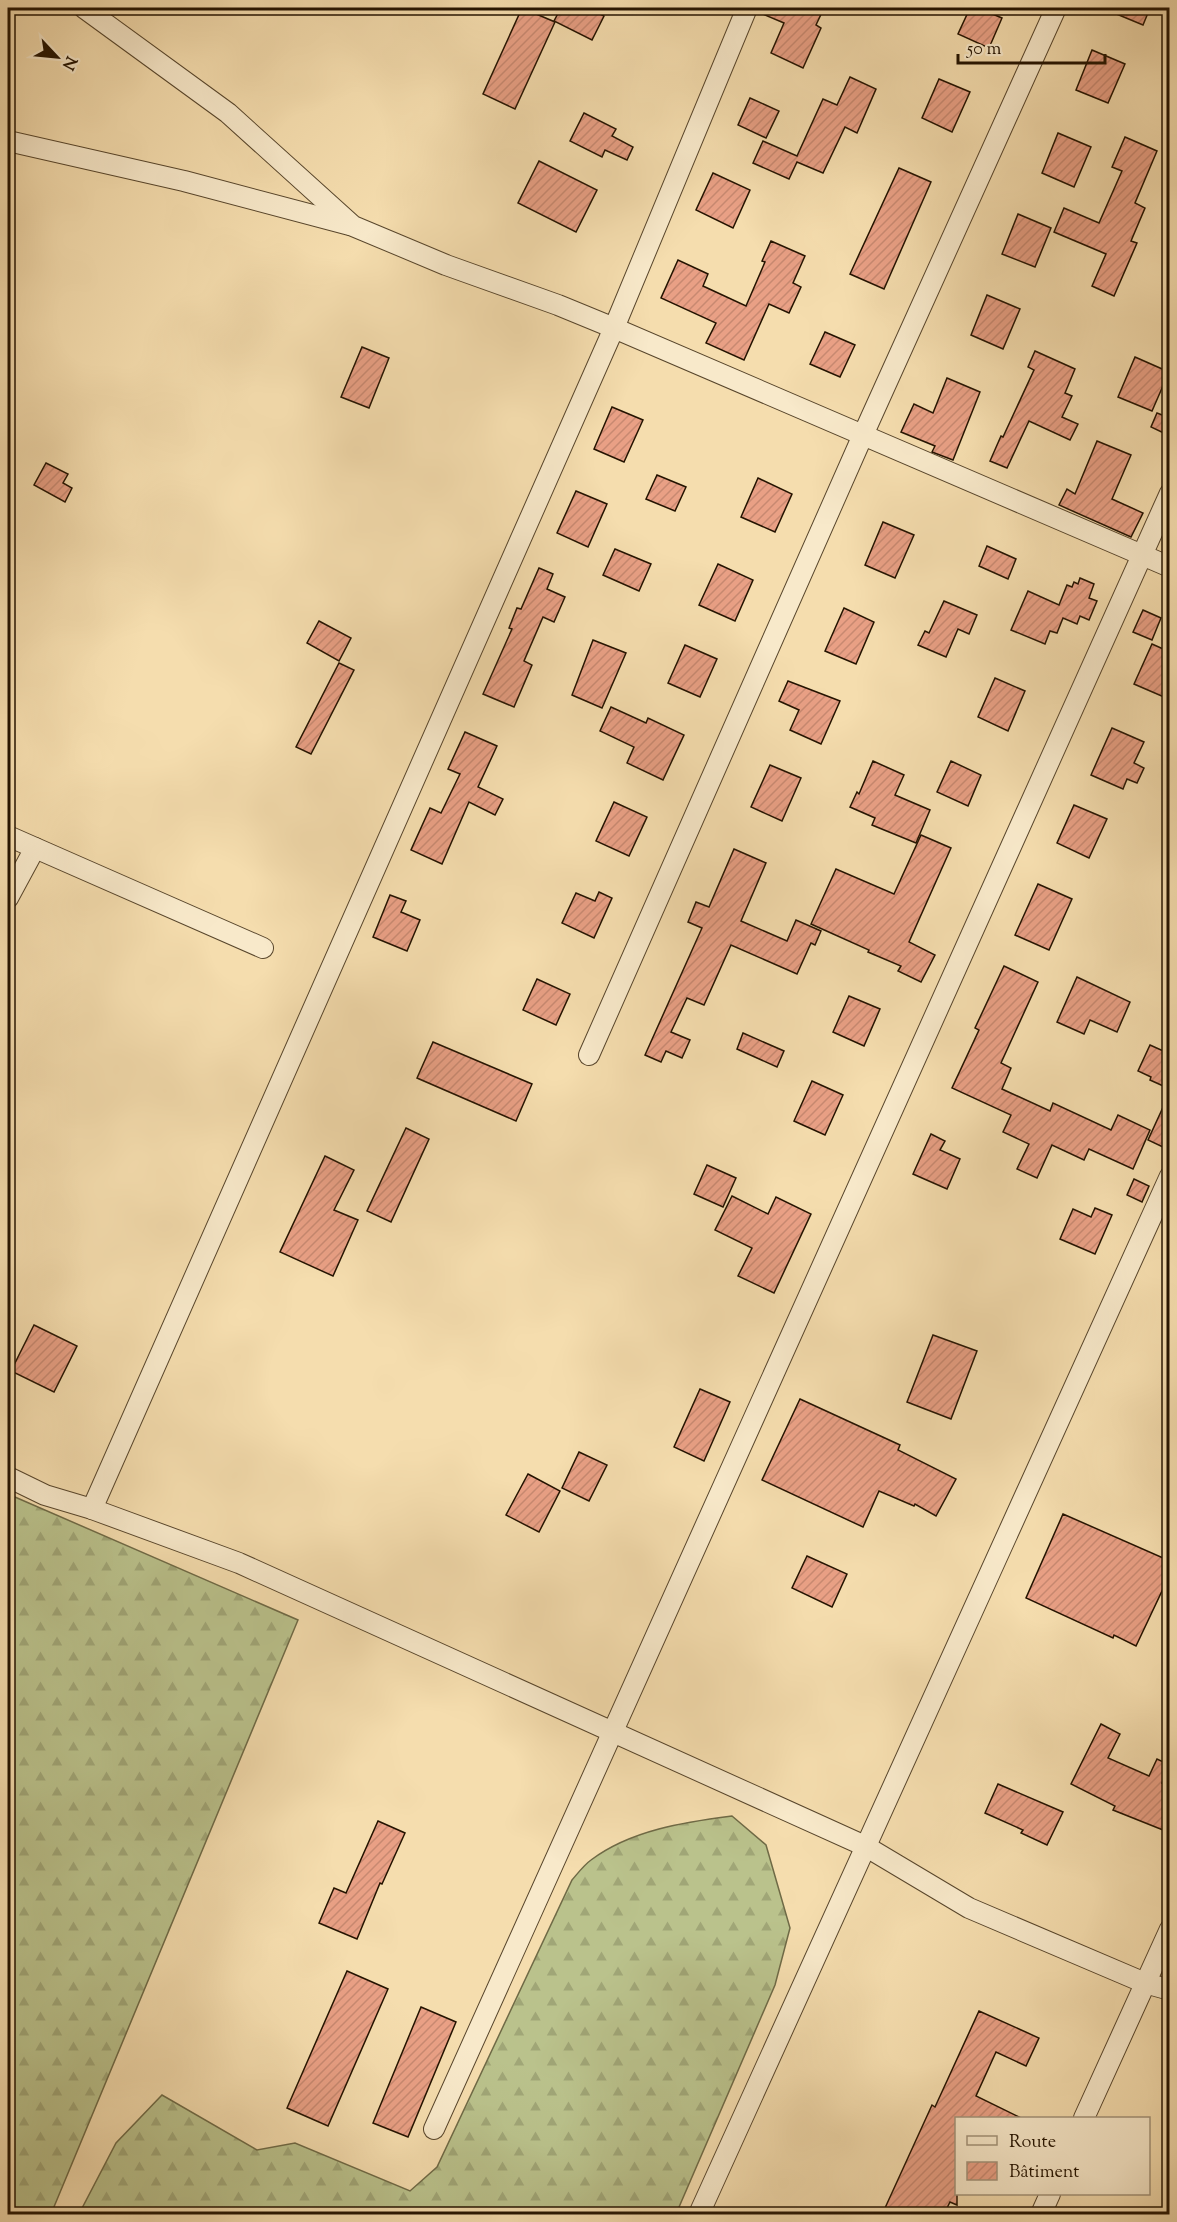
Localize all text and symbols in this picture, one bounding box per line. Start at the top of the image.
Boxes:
north arrow [27,27,87,87]
scale bar [958,27,1105,65]
text: 50 m [966,37,1002,63]
text: N [55,52,81,73]
legend [955,2117,1150,2195]
text: Route [1009,2130,1056,2156]
text: Bâtiment [1009,2160,1079,2186]

